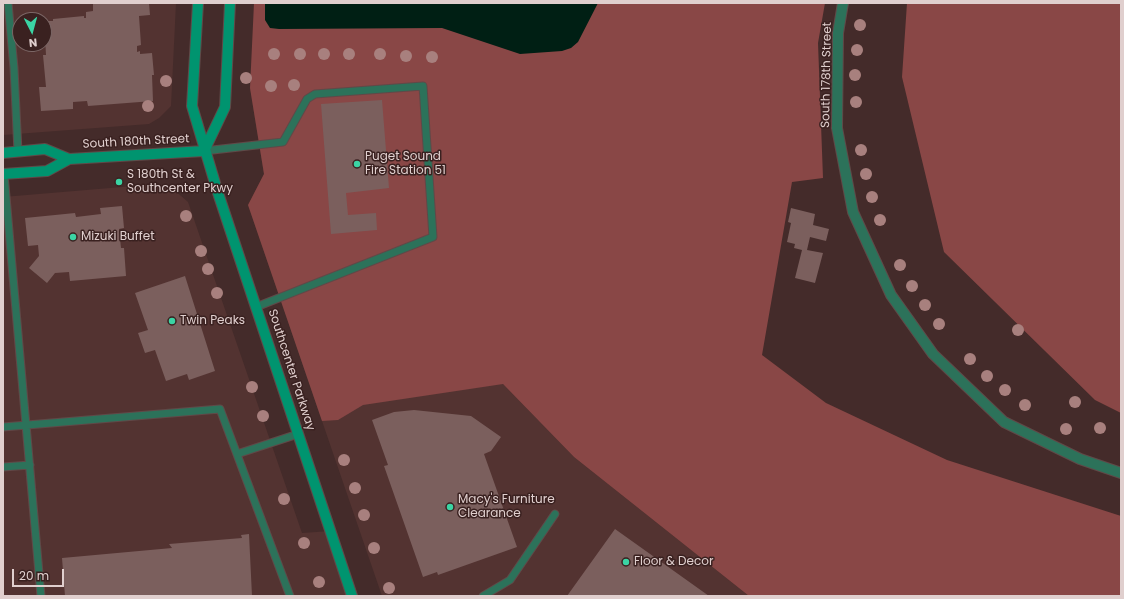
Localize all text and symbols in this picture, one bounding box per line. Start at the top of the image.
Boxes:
north arrow [12,12,52,52]
street label: South 178th Street [819,22,835,128]
text: N [28,35,38,51]
street label: South 180th Street [82,132,190,152]
place label: Puget Sound Fire Station 51 [365,150,446,178]
marker: Puget Sound Fire Station 51 [352,159,362,169]
place label: S 180th St & Southcenter Pkwy [127,168,233,196]
marker: S 180th St & Southcenter Pkwy [114,177,124,187]
place label: Mizuki Buffet [81,230,154,244]
marker: Mizuki Buffet [68,232,78,242]
street label: Southcenter Parkway [265,307,317,433]
place label: Twin Peaks [180,314,245,328]
marker: Twin Peaks [167,316,177,326]
place label: Macy's Furniture Clearance [458,493,555,521]
marker: Macy's Furniture Clearance [445,502,455,512]
place label: Floor & Decor [634,555,713,569]
marker: Floor & Decor [621,557,631,567]
scale bar [14,561,66,587]
text: 20 m [19,567,49,584]

